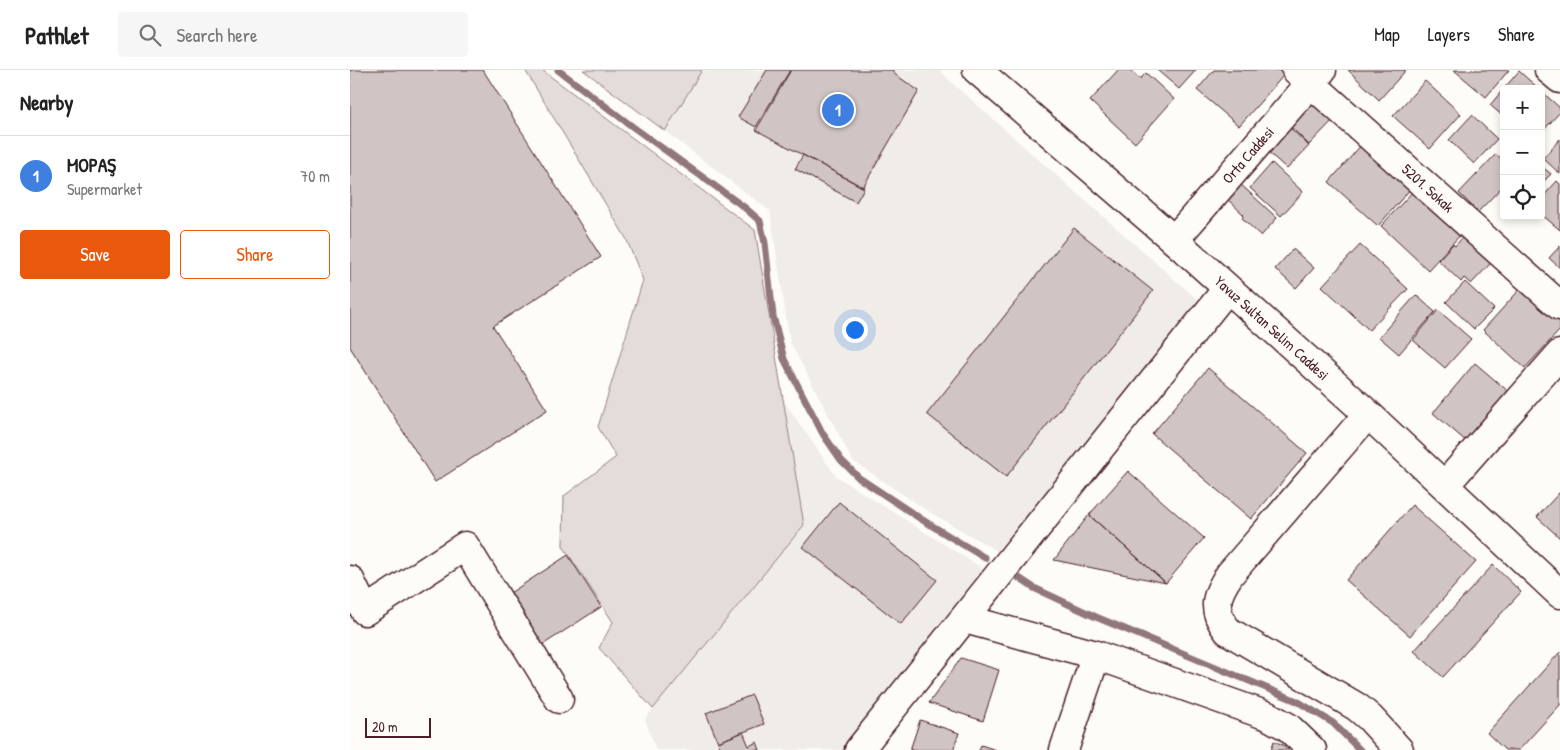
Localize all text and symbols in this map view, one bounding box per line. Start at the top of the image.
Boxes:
search box [118,12,468,57]
text: Pathlet [25,19,88,51]
icon: search [136,21,164,49]
text: Search here [176,22,258,48]
text: Map [1374,22,1400,47]
text: Layers [1428,22,1470,47]
text: Share [1498,22,1535,47]
map controls [1500,85,1545,220]
button: + [1500,85,1545,130]
text: Nearby [20,88,73,117]
pin: 1 [822,91,854,129]
street label: Orta Caddesi [1217,122,1279,188]
button: − [1500,130,1545,175]
text: MOPAŞ [67,152,116,178]
street label: 5201. Sokak [1397,159,1459,217]
text: 1 [33,165,39,187]
text: 70 m [300,165,330,187]
button: locate [1500,175,1545,220]
text: Supermarket [67,178,142,200]
button: Save [20,230,170,279]
button: Share [180,230,330,279]
street label: Yavuz Sultan Selim Caddesi [1210,271,1334,385]
your location [842,317,868,343]
scale bar [365,715,431,738]
text: 20 m [372,717,398,736]

